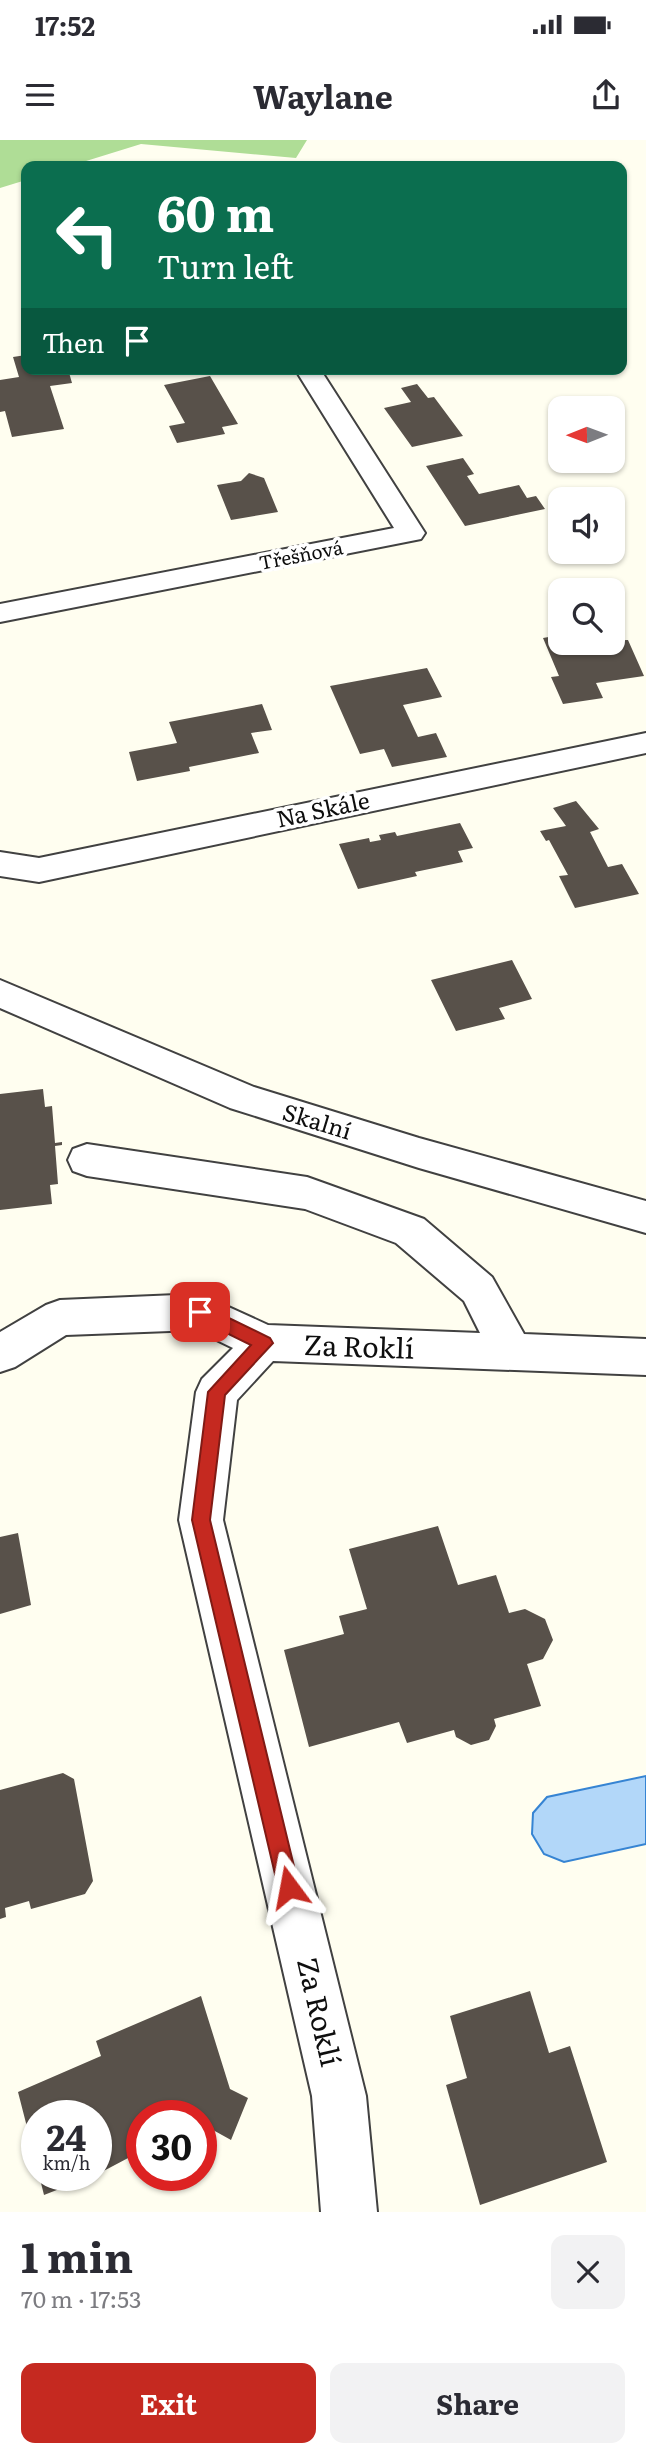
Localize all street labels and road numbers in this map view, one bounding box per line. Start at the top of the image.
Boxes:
street label: Třešňová [256,532,346,576]
street label: Na Skále [273,782,372,835]
street label: Skalní [279,1094,357,1147]
street label: Za Roklí [303,1322,415,1368]
street label: Za Roklí [288,1953,354,2070]

